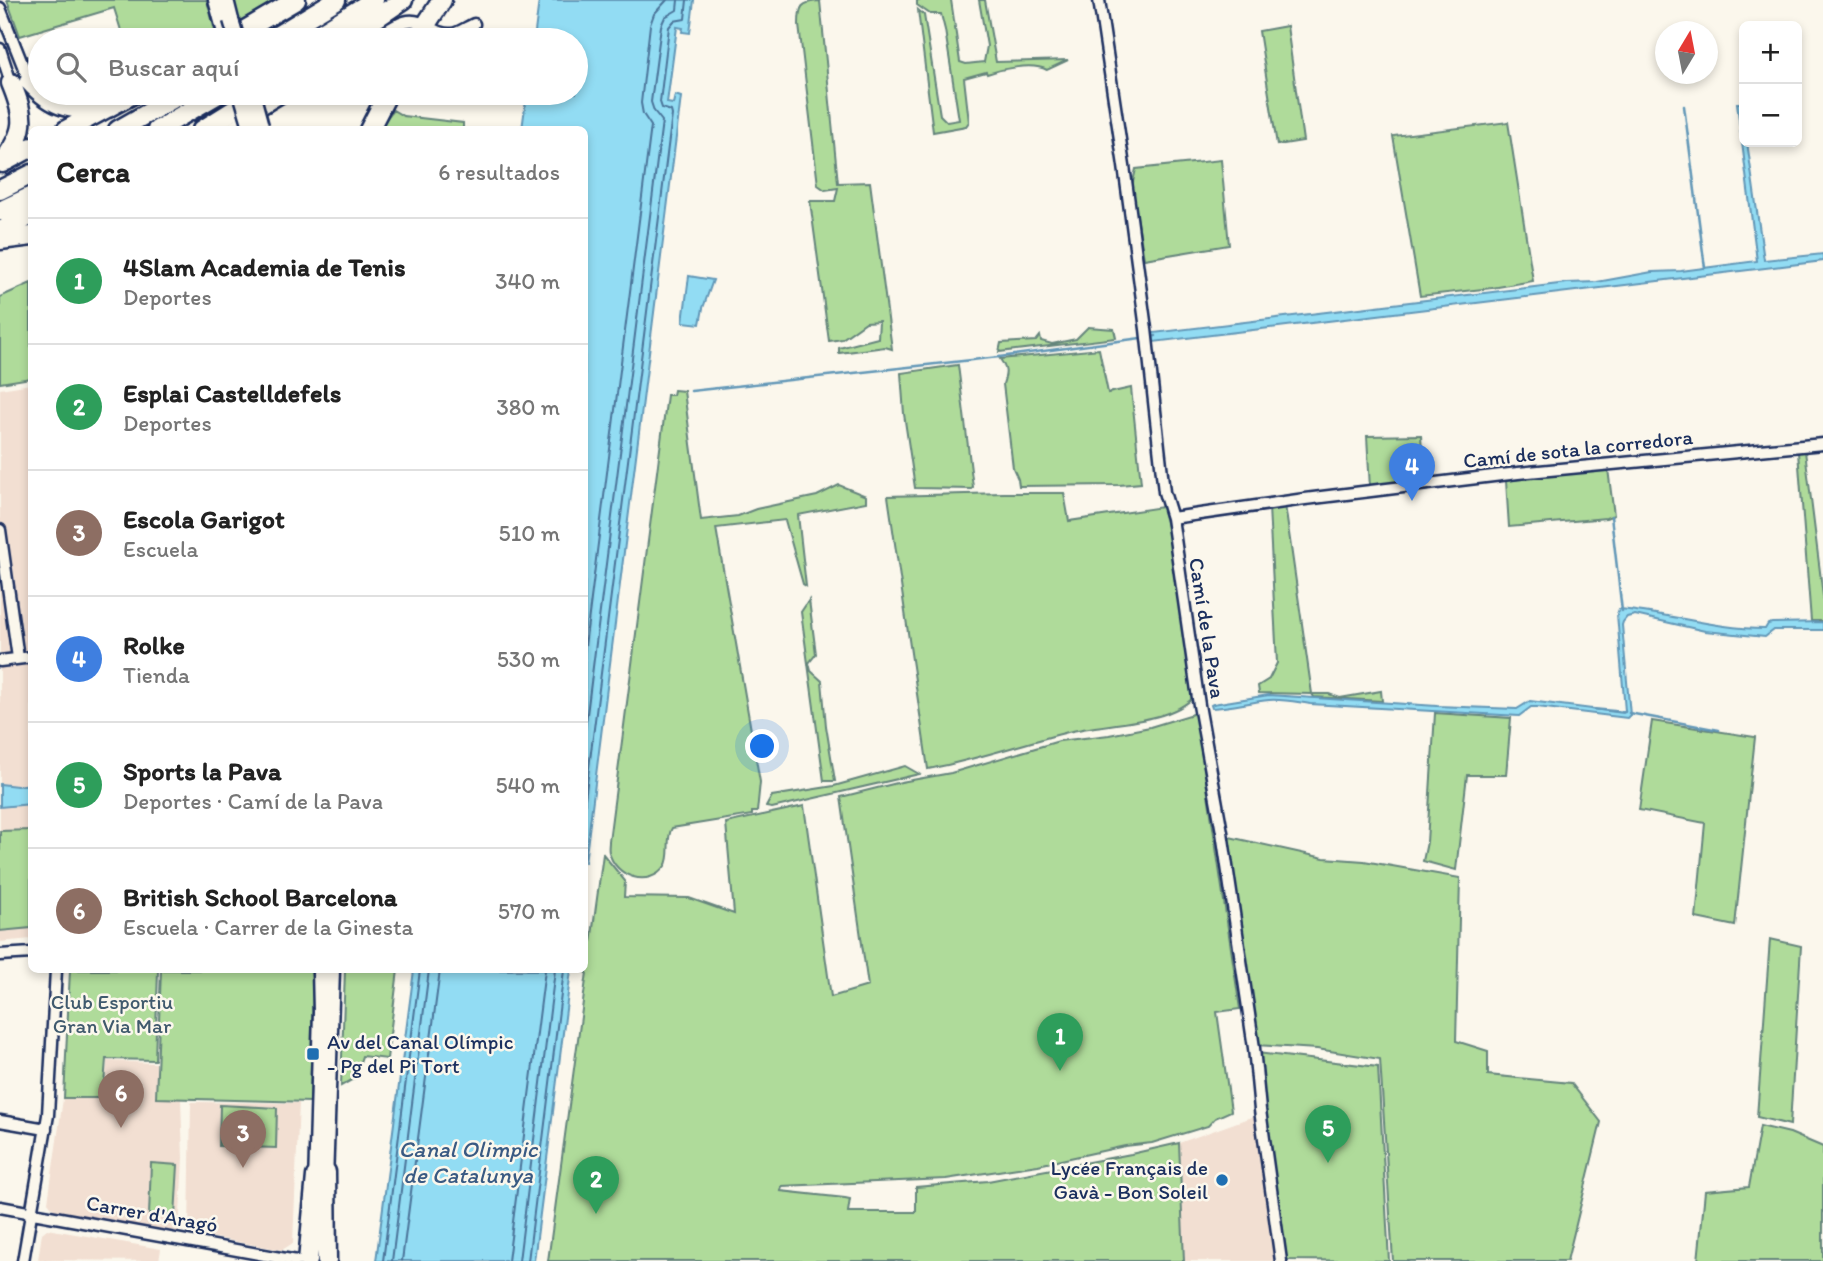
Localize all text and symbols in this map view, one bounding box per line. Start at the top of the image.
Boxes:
north arrow [1655,21,1718,84]
map controls [1739,21,1802,147]
button: + [1739,21,1802,84]
search box [28,28,588,105]
icon: search [52,48,90,86]
text: Buscar aquí [108,51,239,83]
button: − [1739,84,1802,147]
text: Cerca [56,153,130,190]
text: 6 resultados [438,158,560,186]
text: 4Slam Academia de Tenis [123,251,406,283]
text: 1 [74,267,84,295]
text: 340 m [495,267,560,295]
text: Deportes [123,283,212,311]
text: Esplai Castelldefels [123,377,341,409]
text: 2 [73,393,85,421]
text: 380 m [496,393,560,421]
text: Deportes [123,409,212,437]
street label: Camí de sota la corredora [1462,424,1694,473]
pin: 4 [1389,443,1435,501]
text: Escola Garigot [123,503,285,535]
text: 3 [73,519,85,547]
text: 510 m [499,519,560,547]
text: Escuela [123,535,199,563]
street label: Camí de la Pava [1184,556,1231,700]
text: Rolke [123,629,185,661]
text: 4 [72,645,86,673]
text: 530 m [497,645,560,673]
text: Tienda [123,661,190,689]
your location [745,729,779,763]
text: Sports la Pava [123,755,282,787]
text: 5 [73,771,85,799]
text: 540 m [495,771,560,799]
text: Deportes · Camí de la Pava [123,787,383,815]
text: British School Barcelona [123,881,397,913]
text: 6 [73,897,85,925]
text: 570 m [498,897,560,925]
text: Escuela · Carrer de la Ginesta [123,913,414,941]
park label: Club Esportiu Gran Via Mar [51,989,174,1038]
pin: 1 [1037,1013,1083,1071]
place label: Av del Canal Olímpic - Pg del Pi Tort [327,1029,514,1078]
marker: Av del Canal Olímpic - Pg del Pi Tort [305,1046,321,1062]
pin: 6 [98,1070,144,1128]
pin: 5 [1305,1105,1351,1163]
pin: 3 [220,1110,266,1168]
water label: Canal Olimpic de Catalunya [398,1135,539,1189]
place label: Lycée Français de Gavà - Bon Soleil [1051,1155,1208,1204]
pin: 2 [573,1156,619,1214]
marker: Lycée Français de Gavà - Bon Soleil [1214,1172,1230,1188]
street label: Carrer d'Aragó [84,1190,220,1237]

